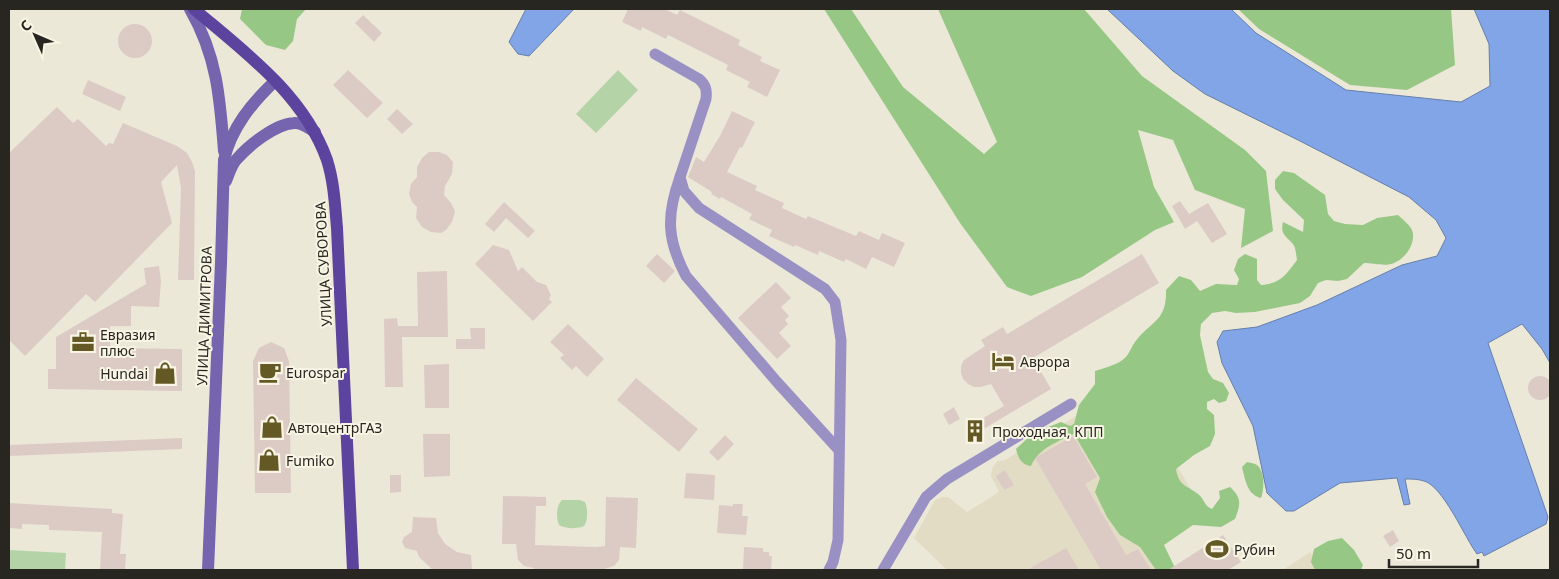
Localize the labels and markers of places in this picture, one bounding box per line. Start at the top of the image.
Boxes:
place label: Евразия плюс [100,325,156,360]
office icon: Евразия плюс [70,329,96,355]
hotel icon: Аврора [990,348,1016,374]
place label: Аврора [1020,352,1070,371]
cafe icon: Eurospar [257,359,283,385]
shop icon: Hundai [152,360,178,386]
place label: Eurospar [286,363,346,382]
place label: Hundai [100,364,148,383]
shop icon: АвтоцентрГАЗ [259,414,285,440]
place label: АвтоцентрГАЗ [288,418,382,437]
building icon: Проходная, КПП [962,418,988,444]
place label: Проходная, КПП [992,422,1103,441]
shop icon: Fumiko [256,447,282,473]
place label: Fumiko [286,451,335,470]
sports icon: Рубин [1204,536,1230,562]
place label: Рубин [1234,540,1275,559]

